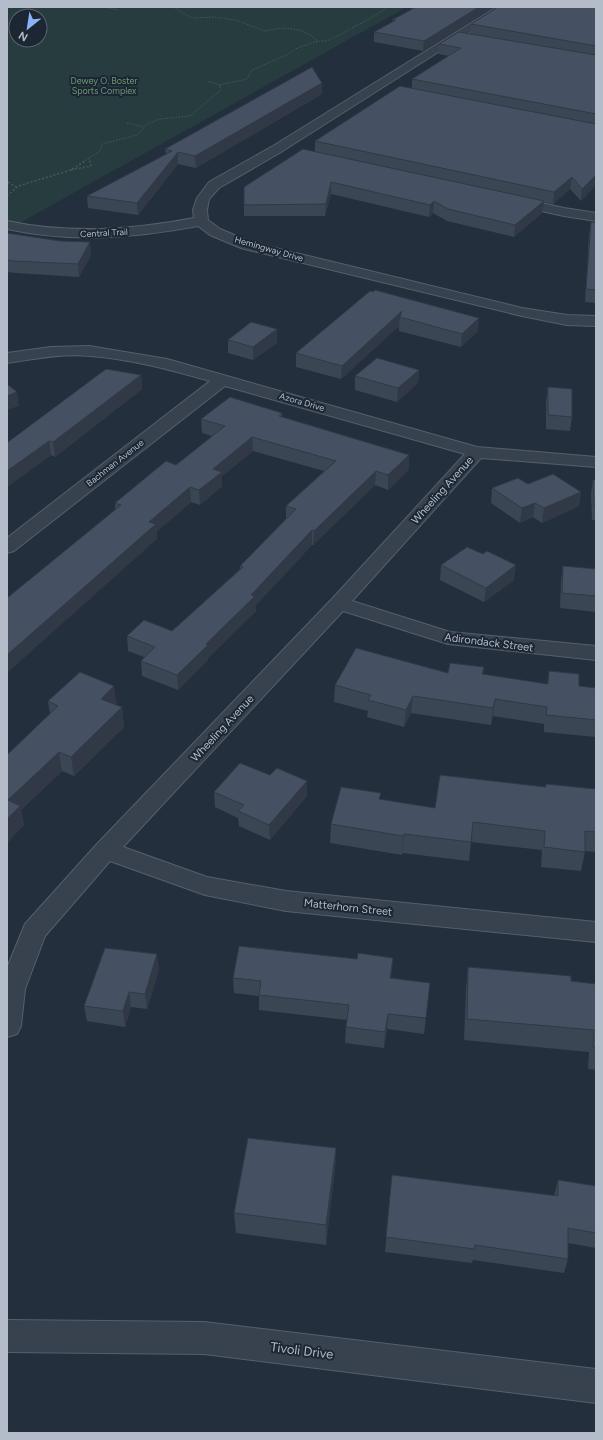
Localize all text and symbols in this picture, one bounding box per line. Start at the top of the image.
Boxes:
north arrow [8,8,48,48]
text: N [16,28,30,44]
park label: Dewey O. Boster Sports Complex [70,75,138,96]
street label: Central Trail [80,226,128,239]
street label: Hemingway Drive [234,233,305,264]
street label: Azora Drive [278,390,326,413]
street label: Bachman Avenue [84,437,146,488]
street label: Wheeling Avenue [409,454,476,527]
street label: Adirondack Street [444,631,534,654]
street label: Wheeling Avenue [188,692,257,764]
street label: Matterhorn Street [303,896,393,919]
street label: Tivoli Drive [270,1339,334,1362]

